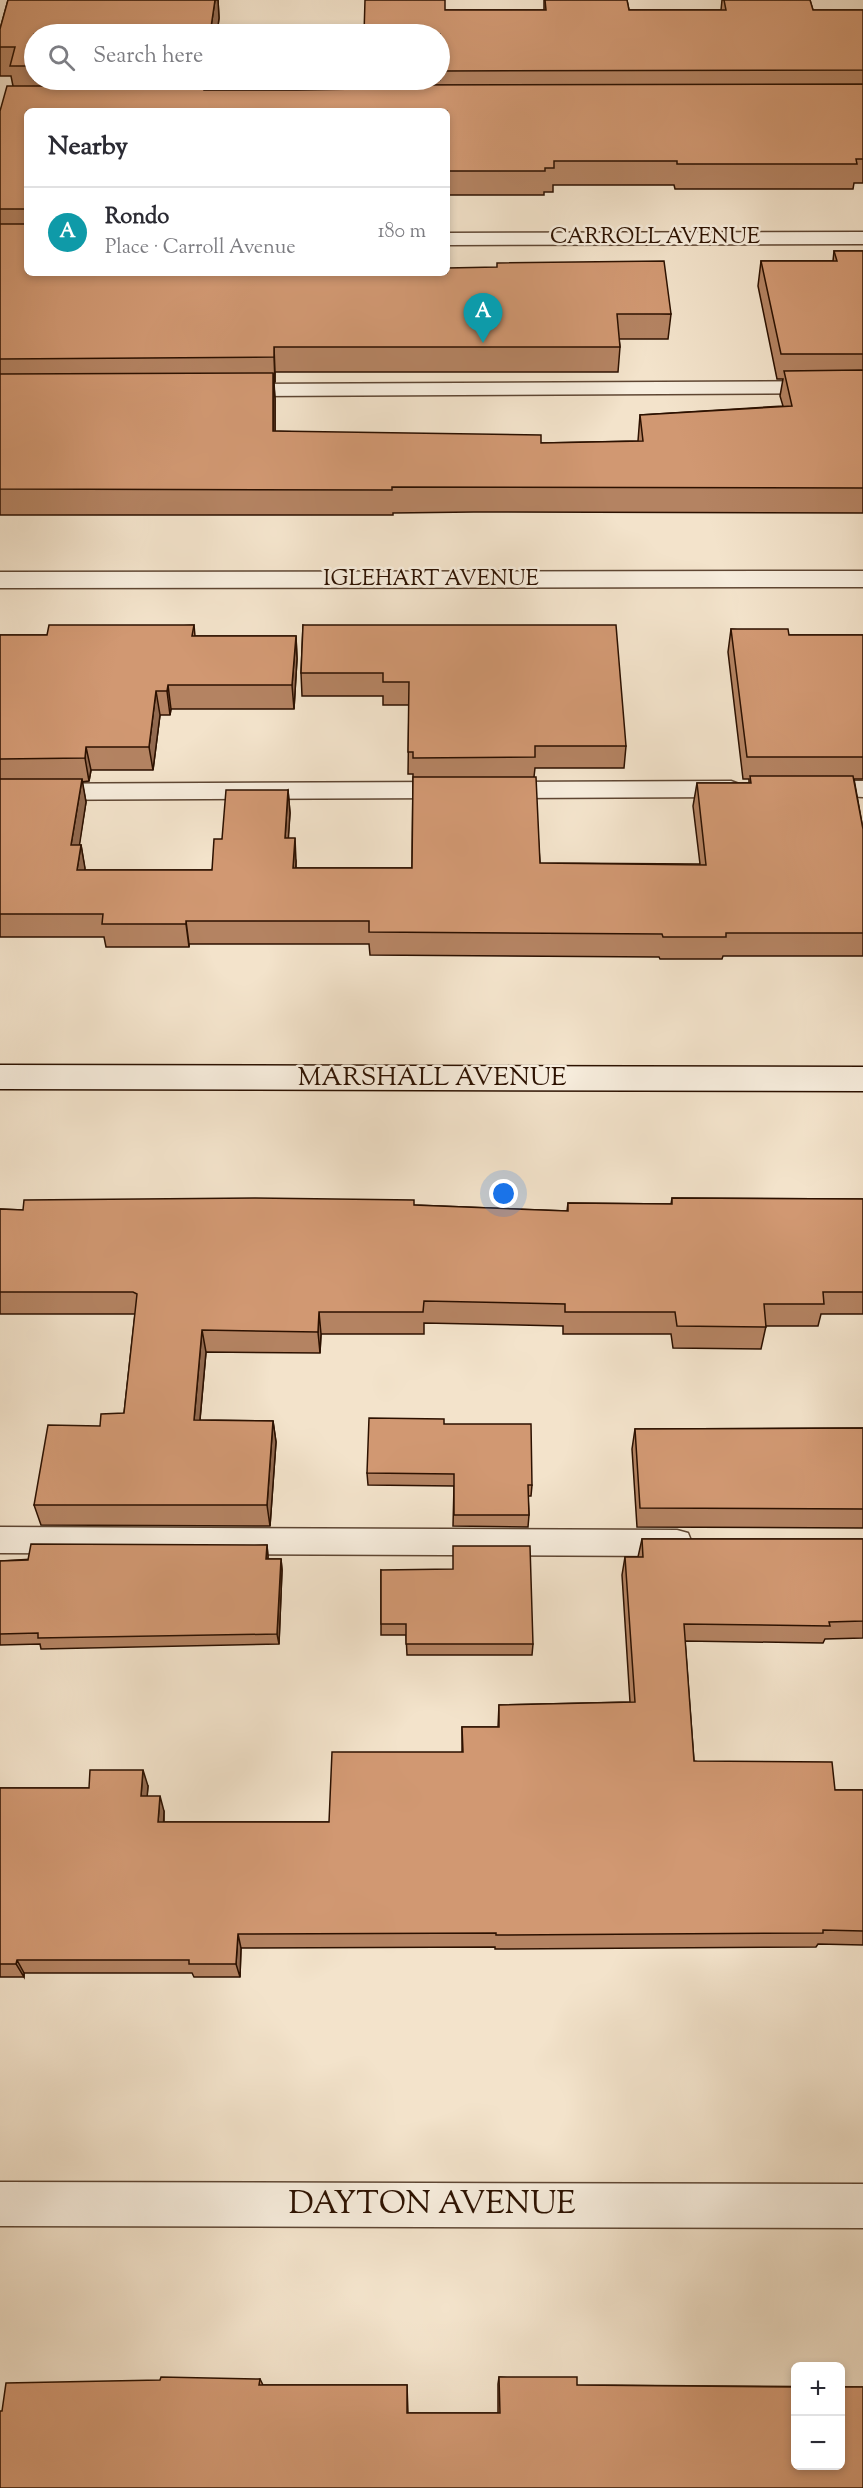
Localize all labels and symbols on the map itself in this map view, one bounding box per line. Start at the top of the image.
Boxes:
street label: CARROLL AVENUE [550,222,760,254]
pin: A [464,294,502,343]
street label: IGLEHART AVENUE [323,564,539,596]
street label: MARSHALL AVENUE [297,1060,567,1097]
your location [489,1179,518,1208]
street label: DAYTON AVENUE [288,2182,576,2228]

